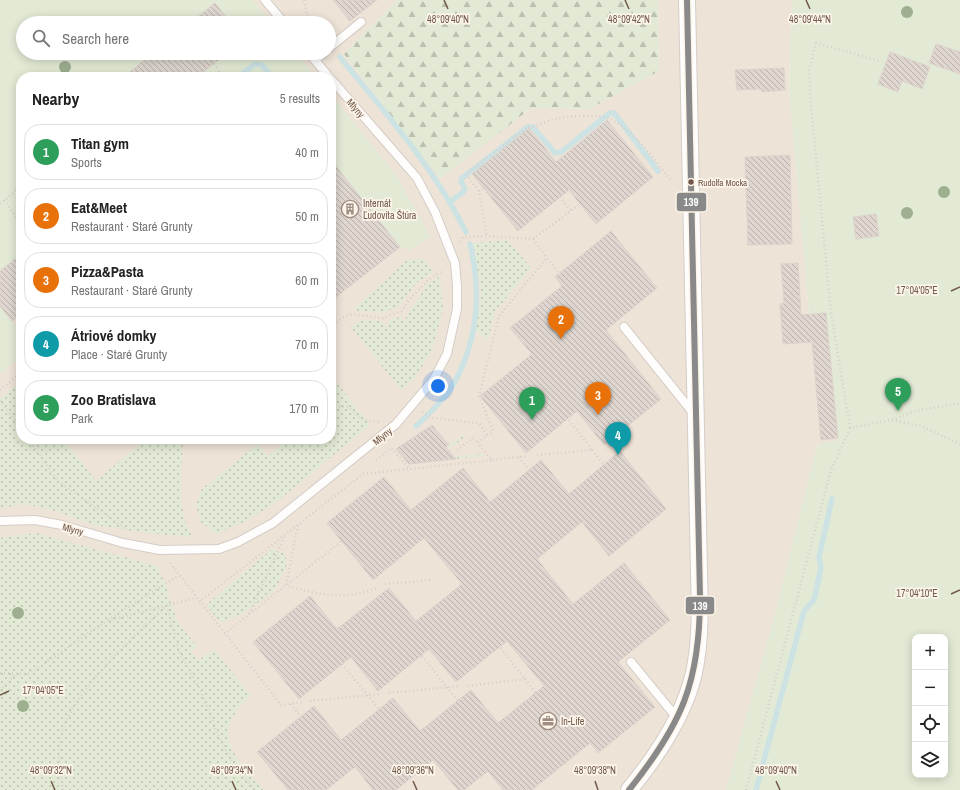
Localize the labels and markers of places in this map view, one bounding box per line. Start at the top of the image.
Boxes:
marker: Rudolfa Mocka [686,177,696,187]
place label: Rudolfa Mocka [698,177,747,189]
place label: Internát Ľudovíta Štúra [363,197,417,222]
building icon: Internát Ľudovíta Štúra [340,199,360,219]
pin: 2 [548,306,574,339]
pin: 5 [885,378,911,411]
pin: 3 [585,382,611,415]
pin: 1 [519,387,545,420]
pin: 4 [605,422,631,455]
office icon: In-Life [538,711,558,731]
place label: In-Life [561,715,585,728]

